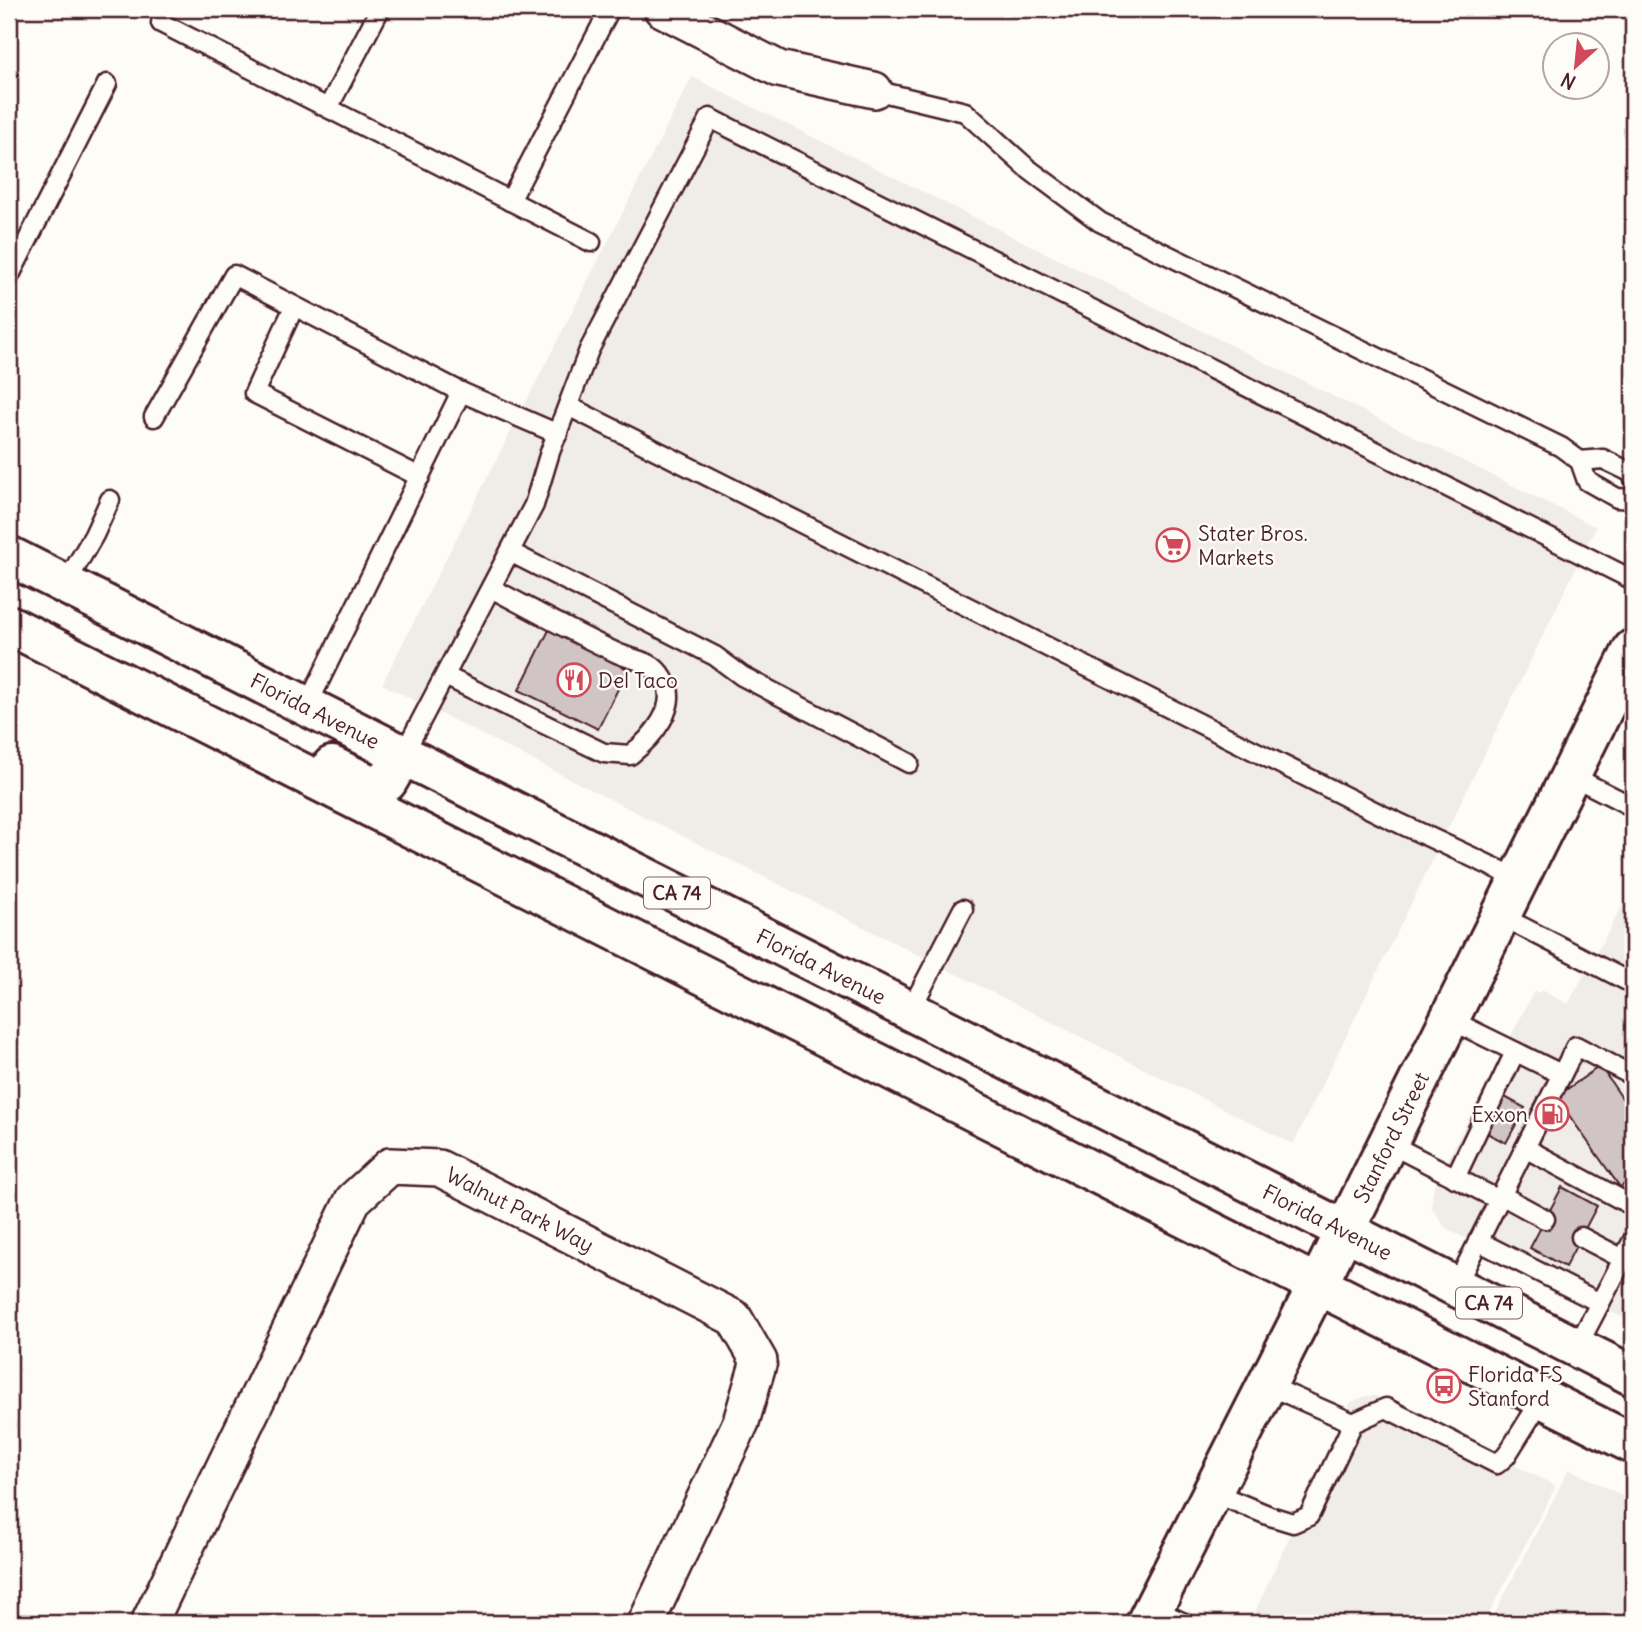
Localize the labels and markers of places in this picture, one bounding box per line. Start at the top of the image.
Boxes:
place label: Stater Bros. Markets [1198,520,1308,571]
supermarket icon: Stater Bros. Markets [1154,526,1192,564]
restaurant icon: Del Taco [555,661,593,699]
place label: Del Taco [598,667,678,694]
fuel station icon: Exxon [1533,1095,1571,1133]
place label: Exxon [1472,1101,1528,1128]
place label: Florida FS Stanford [1468,1361,1563,1412]
bus stop icon: Florida FS Stanford [1425,1367,1463,1405]

